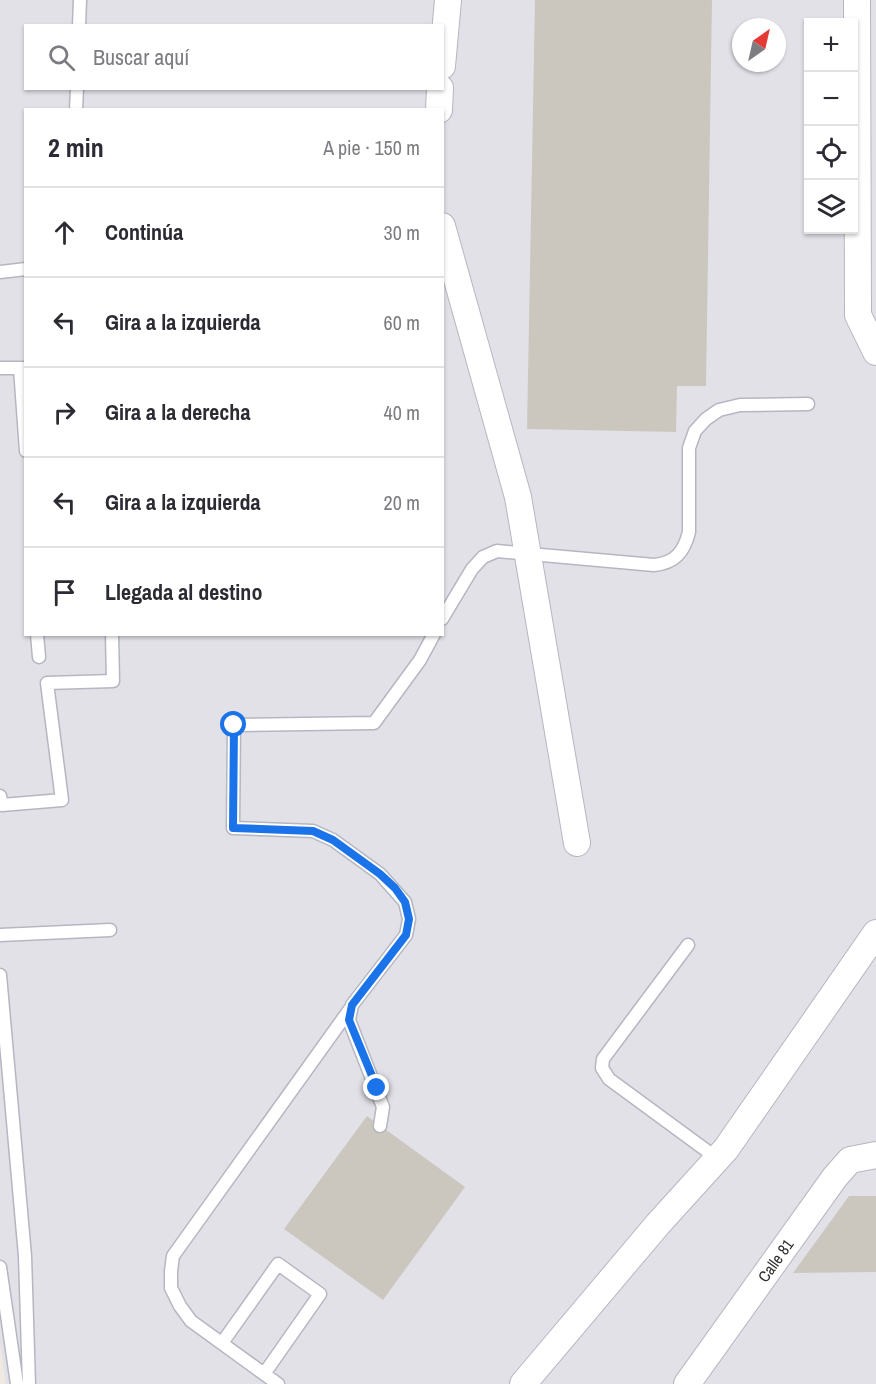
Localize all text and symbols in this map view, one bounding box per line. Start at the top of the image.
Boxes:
north arrow [732,18,786,72]
map controls [804,18,858,234]
button: + [804,18,858,72]
search box [24,24,444,90]
icon: search [45,41,78,74]
text: Buscar aquí [93,42,189,72]
button: − [804,72,858,126]
button: locate [804,126,858,180]
text: 2 min [48,130,104,165]
text: A pie · 150 m [323,134,420,161]
button: layers [804,180,858,234]
icon: ahead [48,216,81,249]
text: Continúa [105,217,183,247]
text: 30 m [384,219,420,246]
icon: left [48,306,81,339]
text: Gira a la izquierda [105,307,260,337]
text: 60 m [384,309,420,336]
icon: right [48,396,81,429]
text: Gira a la derecha [105,397,250,427]
text: 40 m [384,399,420,426]
icon: left [48,486,81,519]
text: Gira a la izquierda [105,487,260,517]
text: 20 m [384,489,420,516]
icon: arrive [48,576,81,609]
text: Llegada al destino [105,577,262,607]
route start [220,711,246,737]
route end [363,1074,389,1100]
street label: Calle 81 [752,1234,799,1286]

